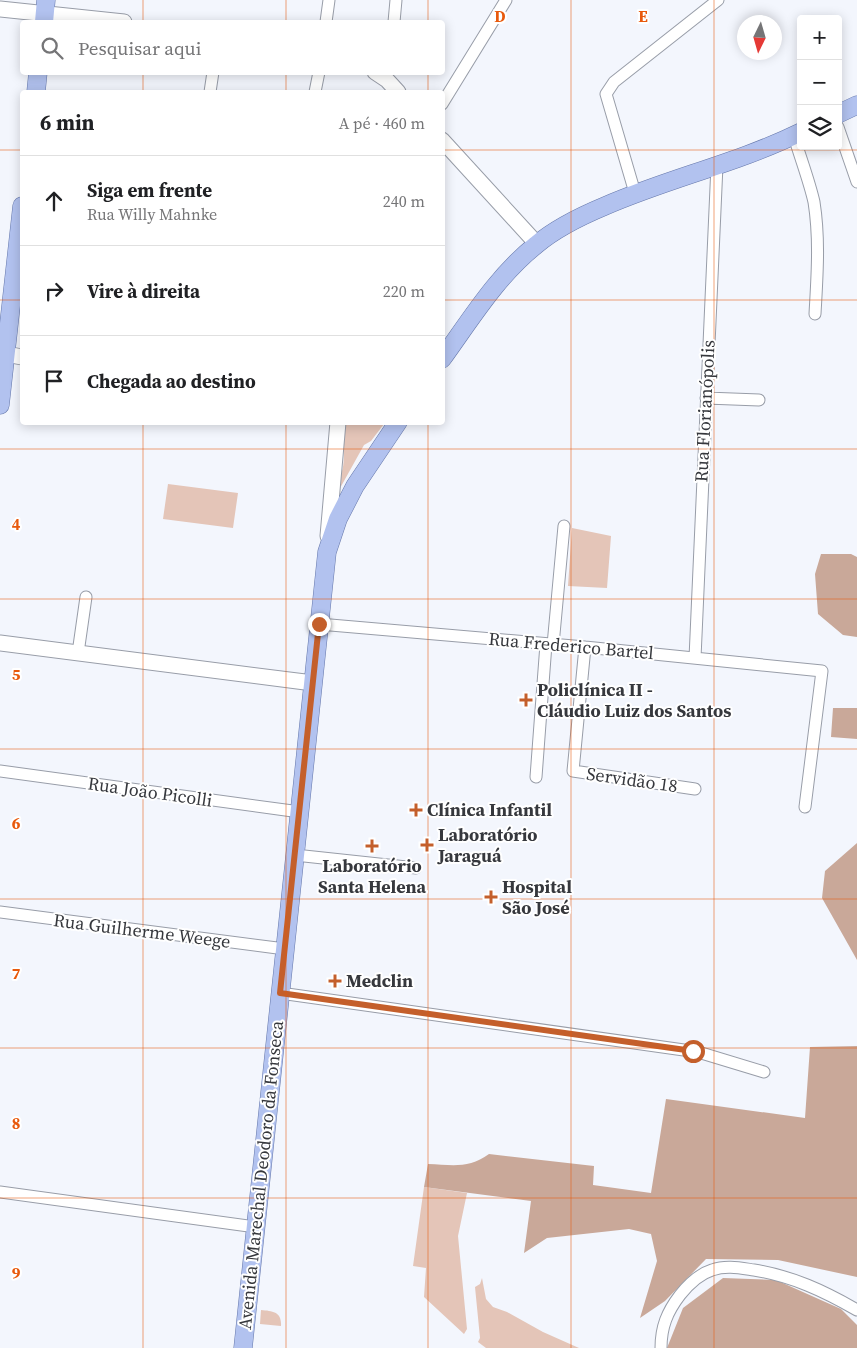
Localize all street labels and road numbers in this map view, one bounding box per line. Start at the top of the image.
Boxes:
street label: Rua Florianópolis [688,339,721,483]
street label: Rua Frederico Bartel [487,626,655,665]
street label: Servidão 18 [585,761,679,798]
street label: Rua João Picolli [86,770,214,813]
street label: Rua Guilherme Weege [52,907,232,954]
street label: Avenida Marechal Deodoro da Fonseca [232,1018,289,1331]

